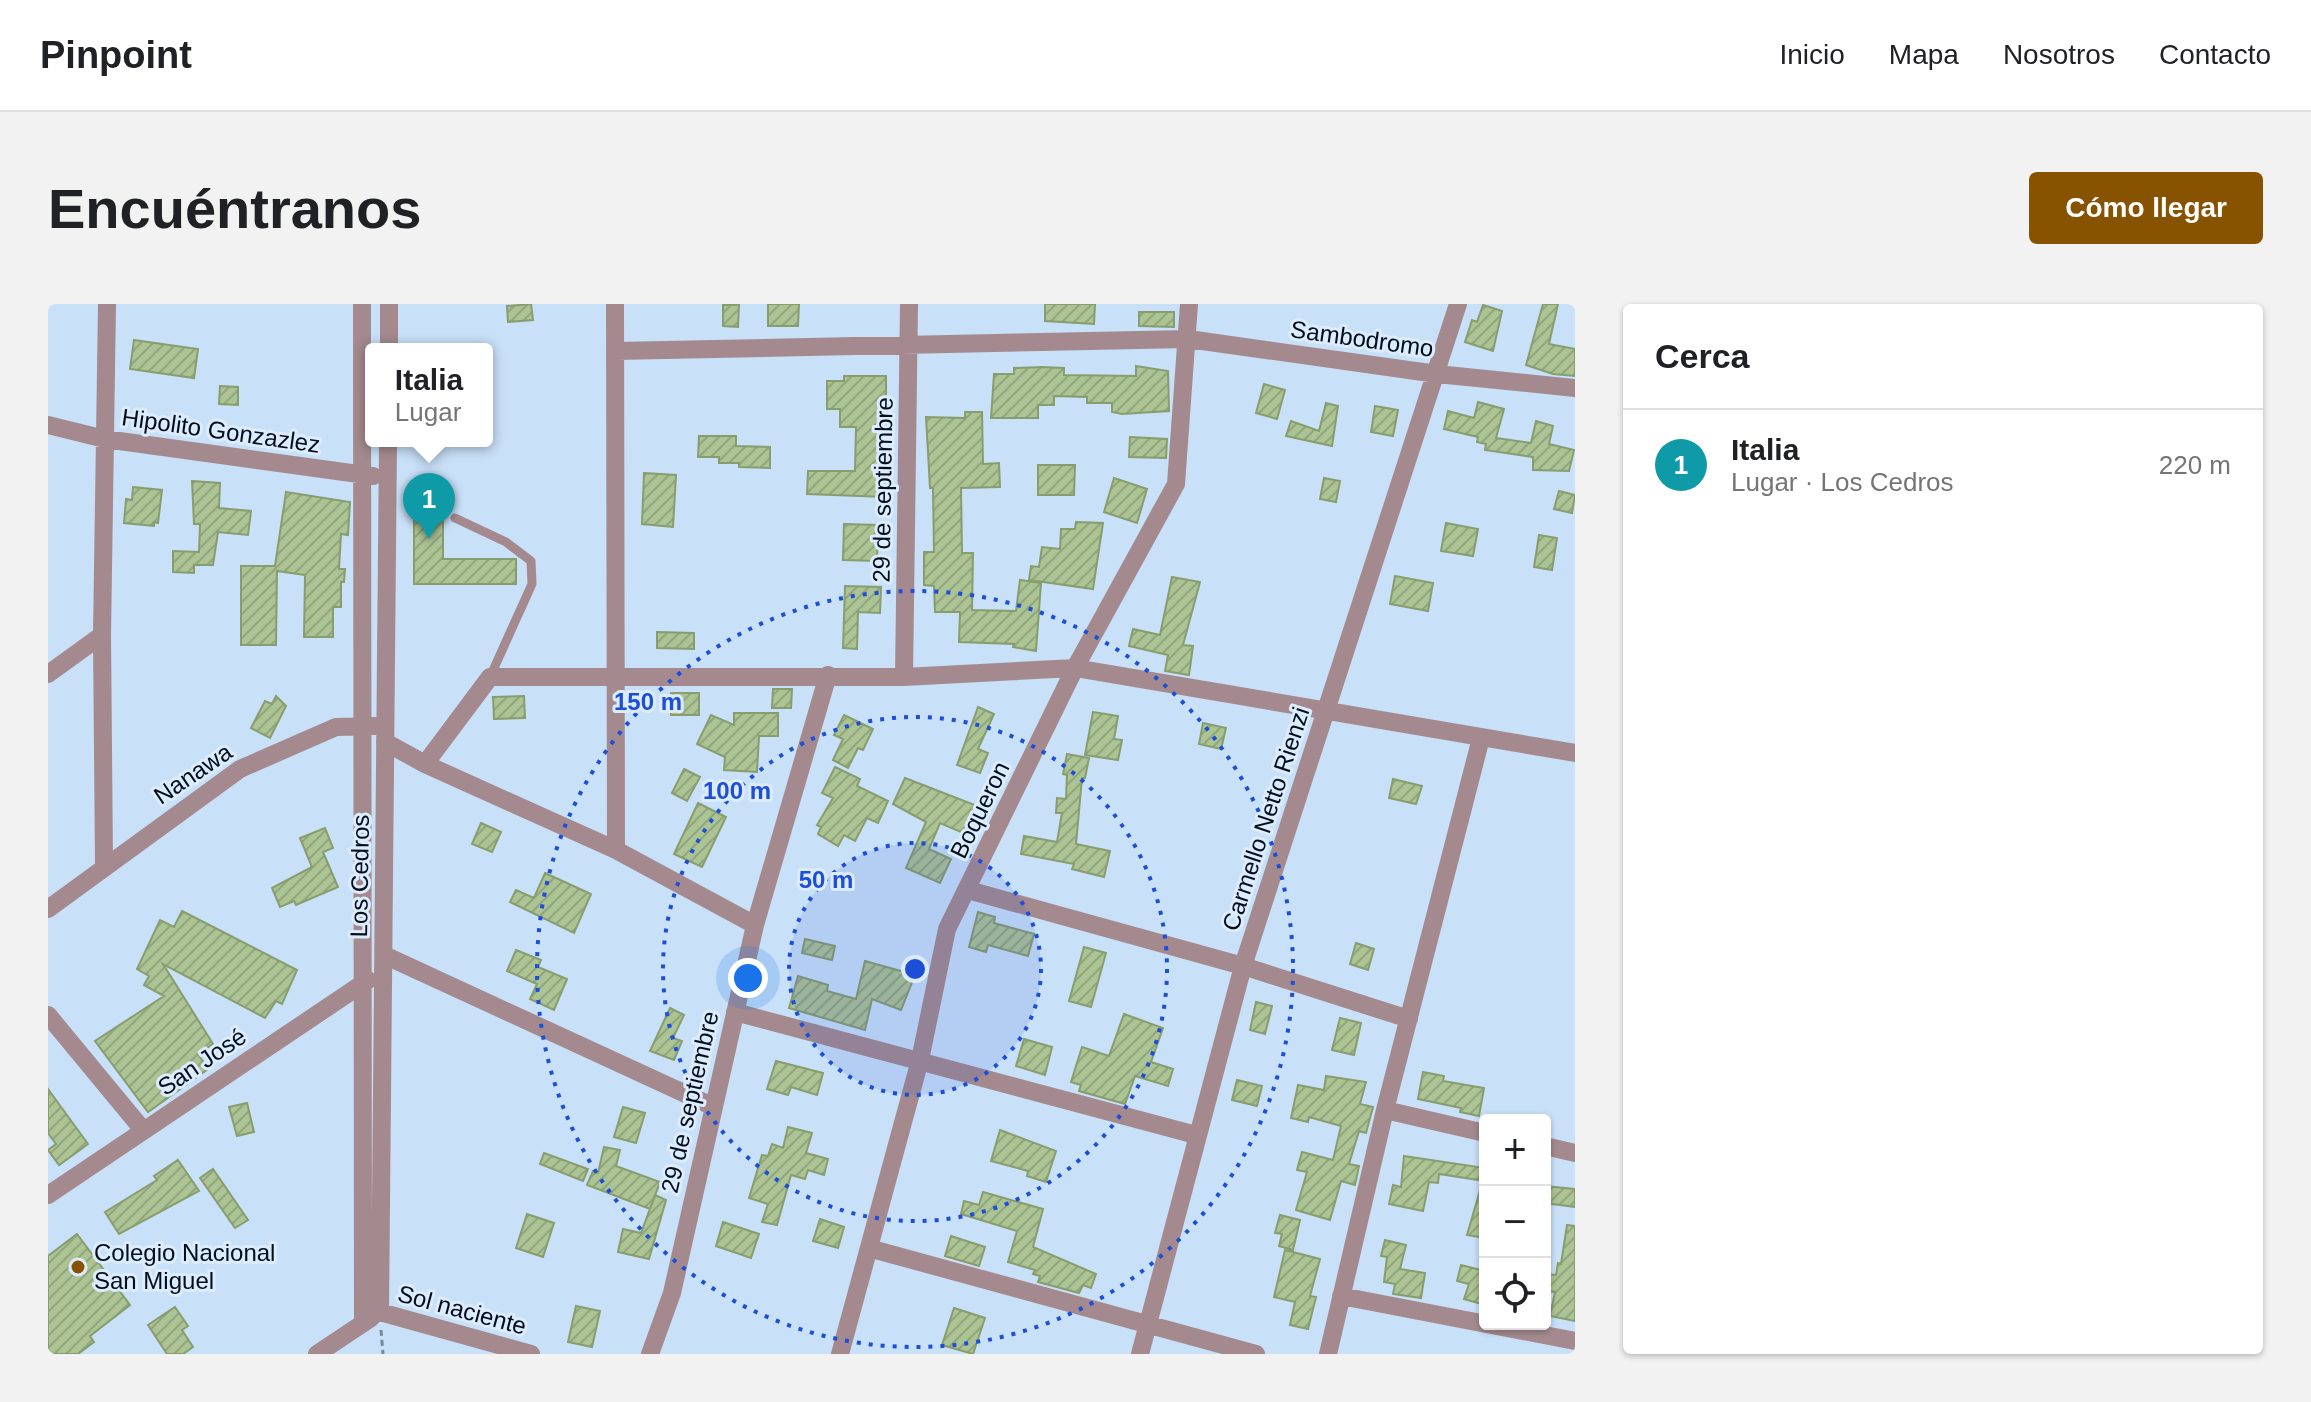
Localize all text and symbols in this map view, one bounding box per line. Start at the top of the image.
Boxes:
text: Pinpoint [40,34,192,76]
text: Inicio [1779,39,1845,70]
text: Mapa [1889,39,1959,70]
text: Nosotros [2003,39,2115,70]
text: Contacto [2159,39,2271,70]
button: Cómo llegar [2029,172,2263,244]
text: Encuéntranos [48,177,421,240]
street label: Sambodromo [1289,315,1435,362]
text: Cerca [1655,337,1750,375]
popup [365,343,493,447]
text: Italia [395,363,463,396]
text: Lugar [395,397,461,427]
street label: 29 de septiembre [867,397,898,583]
street label: Hipolito Gonzazlez [120,403,322,458]
text: Italia [1731,433,1799,466]
text: 1 [1674,450,1688,480]
text: 220 m [2159,450,2231,480]
text: Lugar · Los Cedros [1731,467,1954,497]
pin: 1 [403,473,455,539]
text: 150 m [614,688,682,715]
street label: Carmello Netto Rienzi [1217,704,1314,934]
street label: Nanawa [149,737,237,809]
street label: Boqueron [945,757,1015,862]
text: 100 m [703,777,771,804]
street label: Los Cedros [345,814,374,938]
text: 50 m [799,866,853,893]
centre of rings [901,955,929,983]
your location [728,958,768,998]
street label: 29 de septiembre [655,1009,724,1195]
street label: San José [153,1022,251,1101]
map controls [1479,1114,1551,1330]
button: + [1479,1114,1551,1186]
button: − [1479,1186,1551,1258]
place label: Colegio Nacional San Miguel [94,1239,275,1294]
marker: Colegio Nacional San Miguel [69,1258,87,1276]
button: locate [1479,1258,1551,1330]
street label: Sol naciente [395,1279,529,1340]

